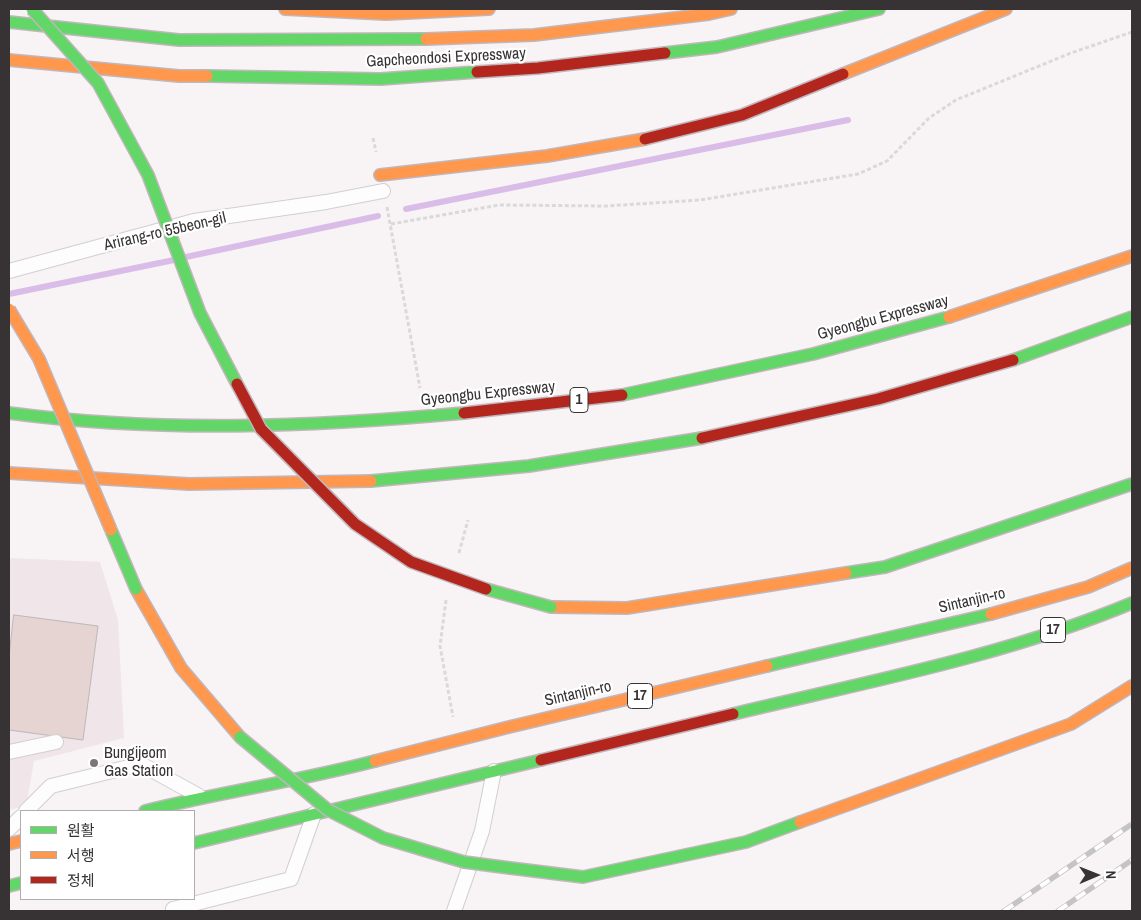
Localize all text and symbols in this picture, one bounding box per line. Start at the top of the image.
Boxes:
street label: Gapcheondosi Expressway [366,44,526,72]
street label: Arirang-ro 55beon-gil [102,209,228,255]
street label: Gyeongbu Expressway [815,291,951,345]
street label: Gyeongbu Expressway [420,377,556,411]
road number: 1 [570,388,588,412]
street label: Sintanjin-ro [937,584,1007,618]
road number: 17 [1040,618,1066,642]
street label: Sintanjin-ro [543,677,613,711]
road number: 17 [628,684,652,708]
place label: Bungijeom Gas Station [104,744,173,782]
marker: Bungijeom Gas Station [88,757,100,769]
legend [20,810,195,900]
text: 원활 [67,820,95,841]
text: 서행 [67,845,95,866]
north arrow [1071,850,1121,900]
text: 정체 [67,870,95,891]
text: N [1102,870,1120,879]

